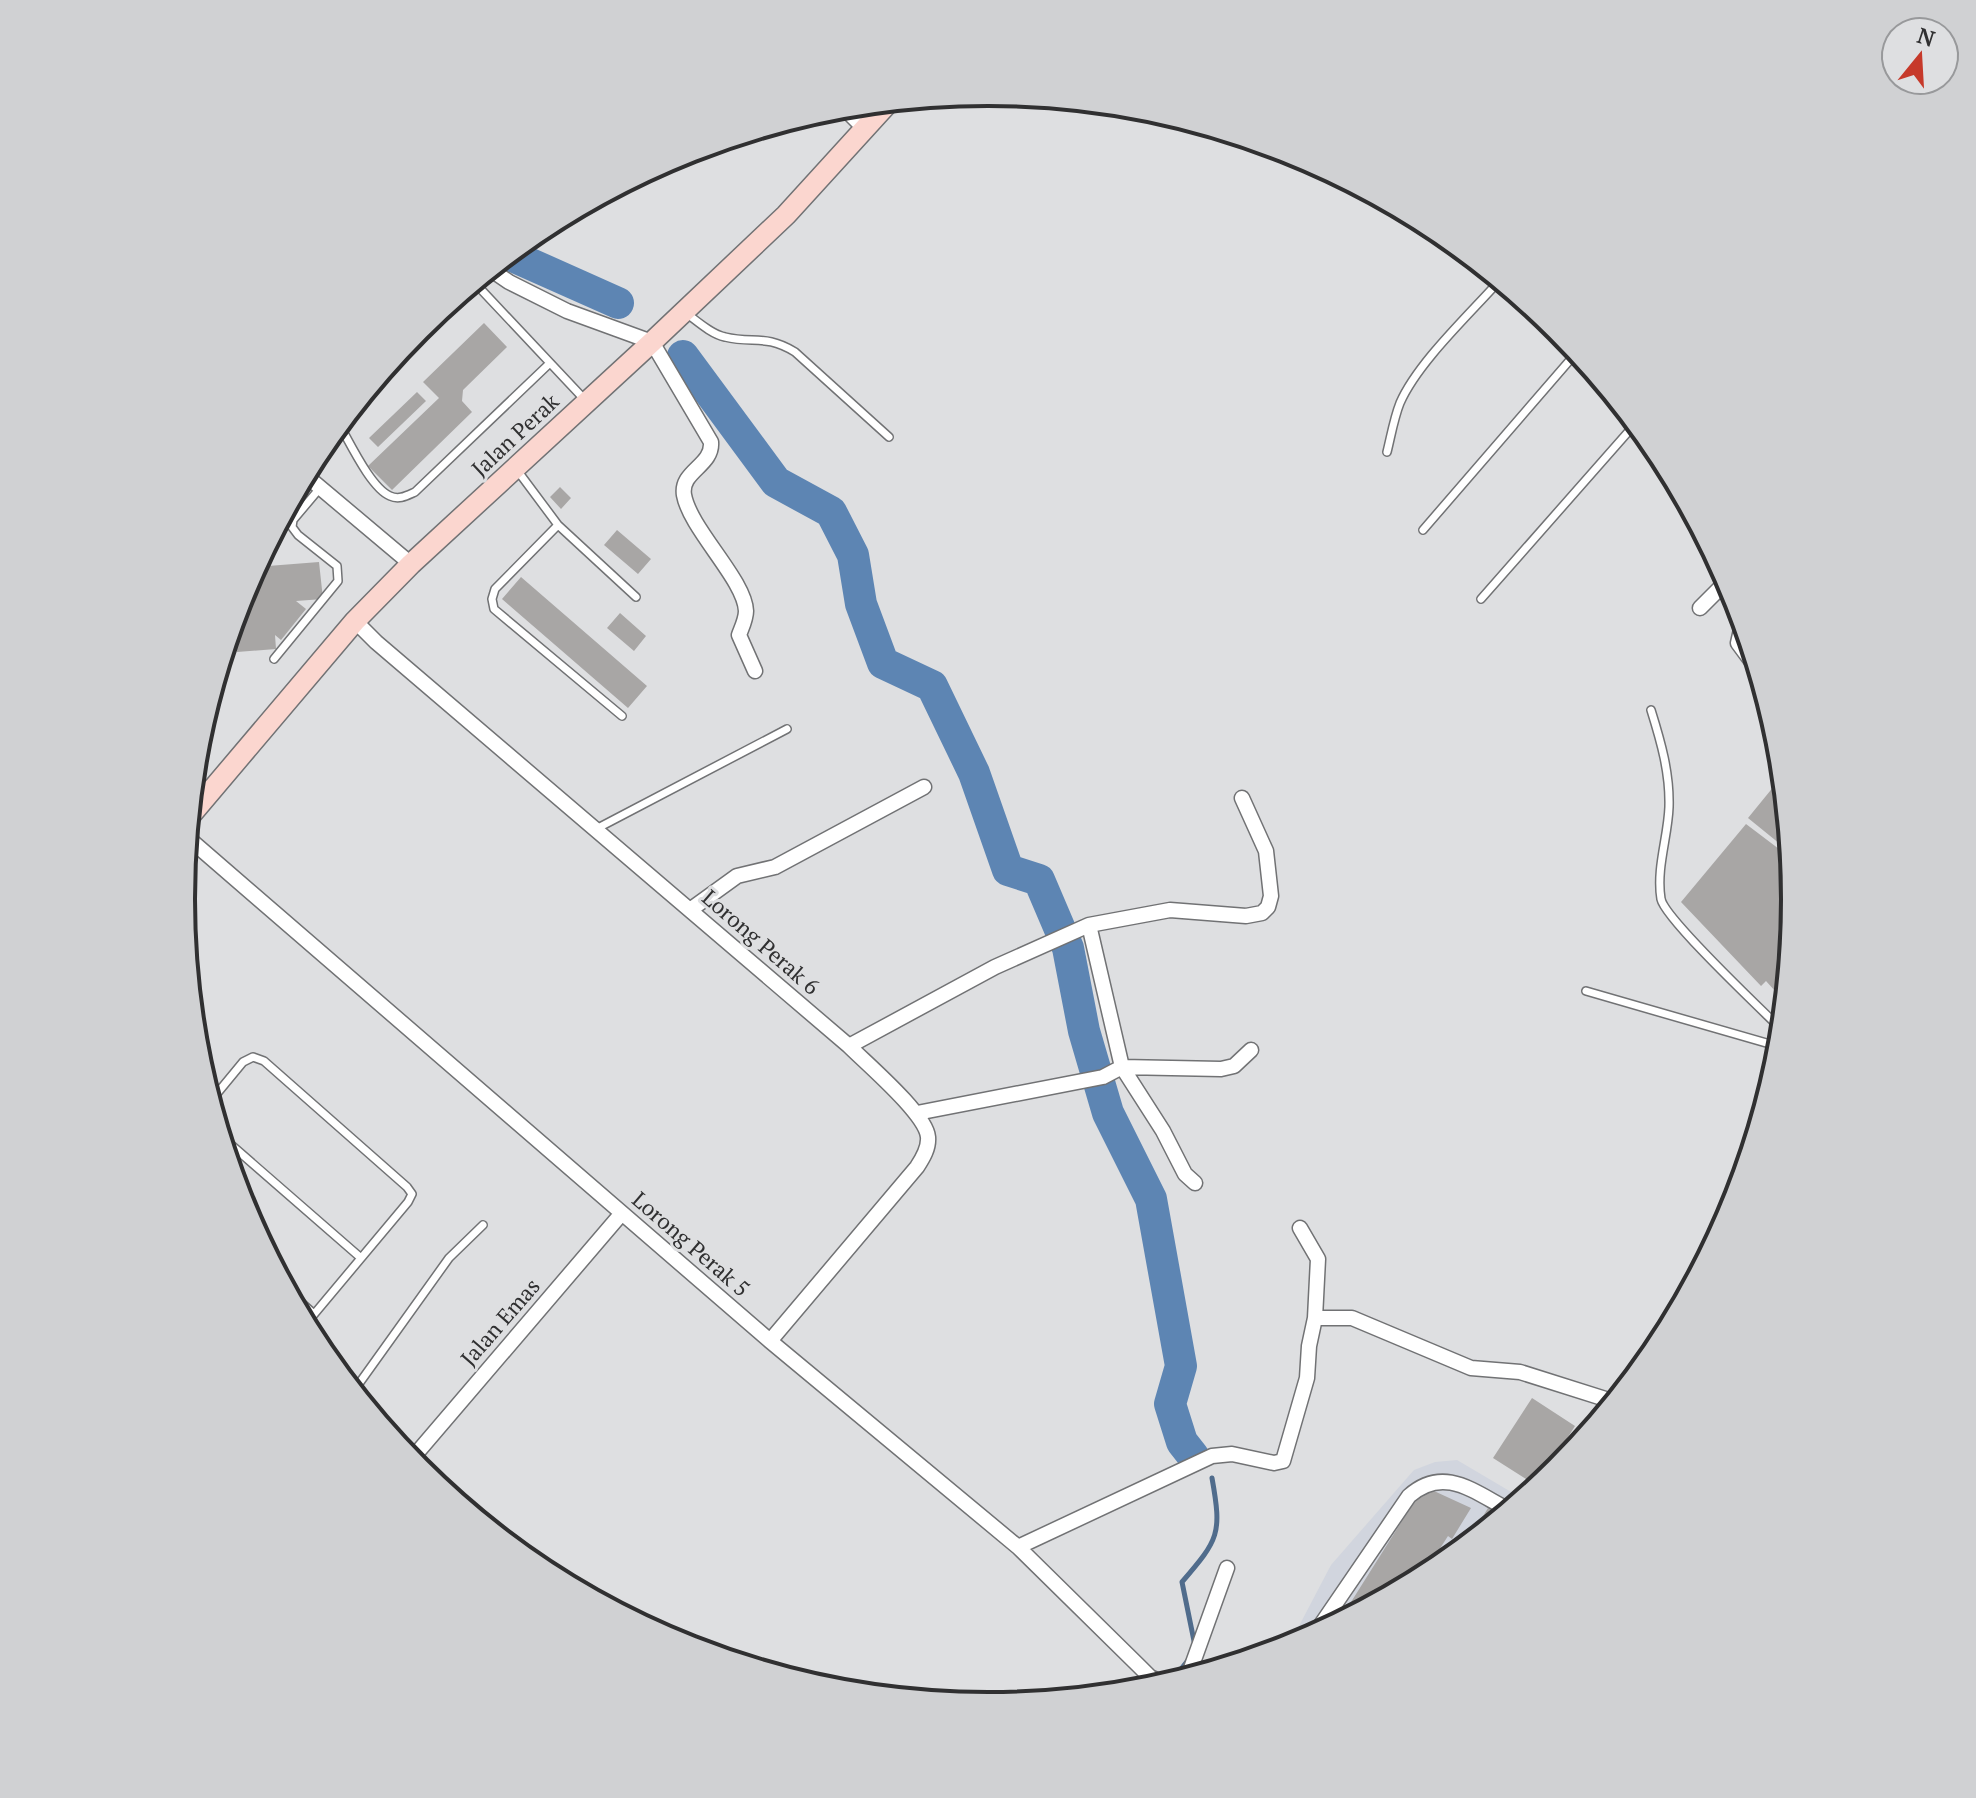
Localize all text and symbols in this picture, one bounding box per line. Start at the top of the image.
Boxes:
north arrow [1880,16,1960,96]
text: N [1914,20,1939,53]
street label: Jalan Perak [465,386,565,482]
street label: Lorong Perak 6 [697,883,826,1001]
street label: Lorong Perak 5 [627,1185,756,1303]
street label: Jalan Emas [454,1272,546,1372]

